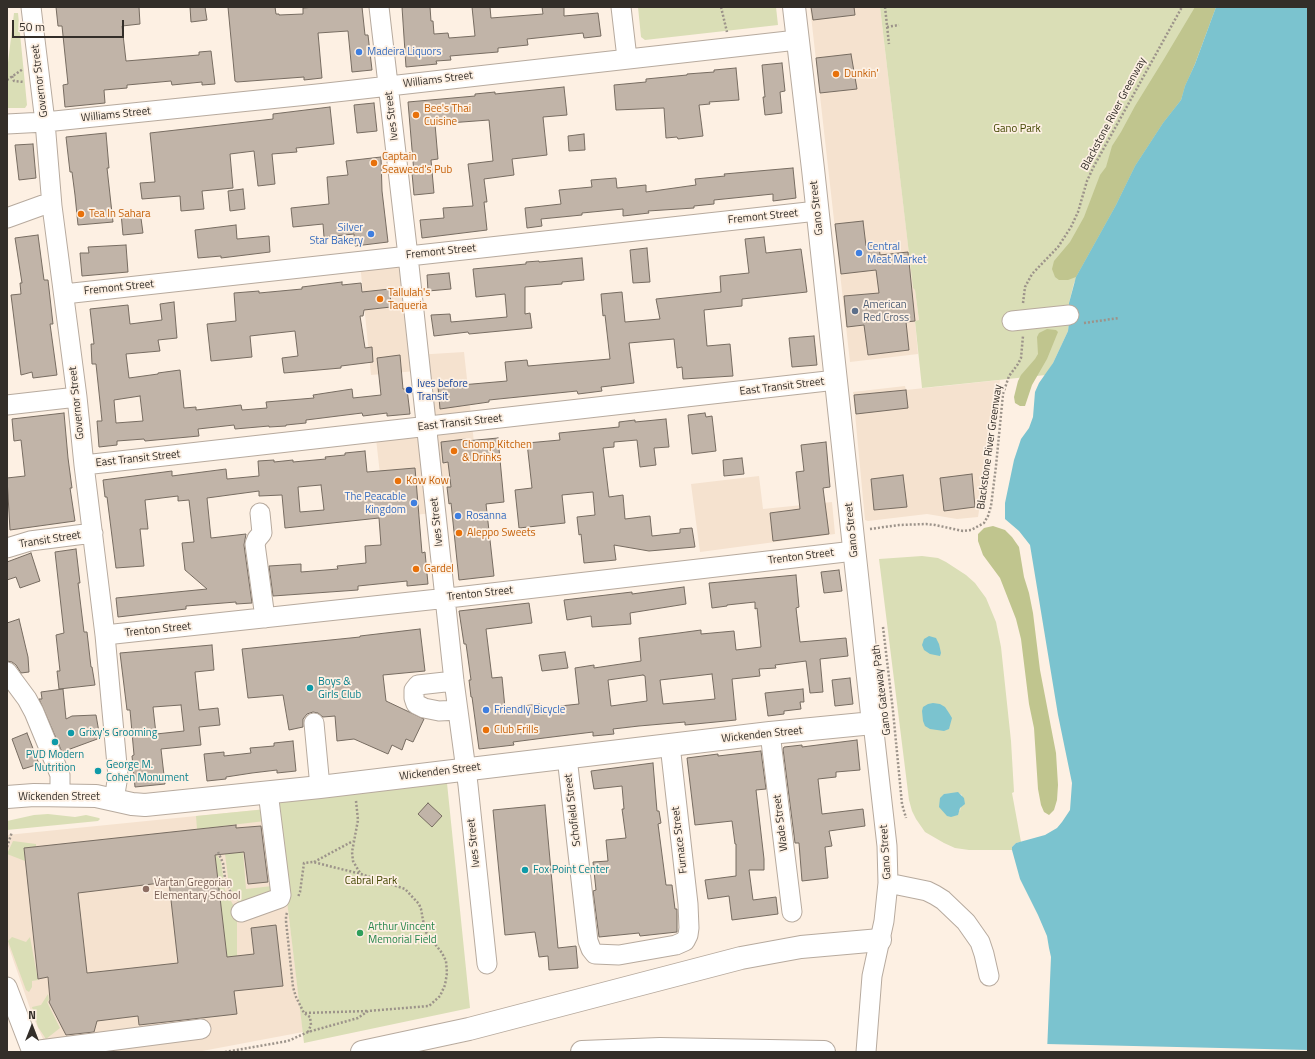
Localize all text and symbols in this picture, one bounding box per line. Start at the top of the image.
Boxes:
scale bar [14,12,126,38]
text: 50 m [19,17,45,36]
street label: Governor Street [29,44,51,118]
place label: Madeira Liquors [367,45,441,59]
marker: Madeira Liquors [354,47,364,57]
street label: Blackstone River Greenway [1079,55,1149,173]
place label: Dunkin' [844,67,879,81]
street label: Williams Street [402,69,474,91]
marker: Dunkin' [831,69,841,79]
street label: Ives Street [382,91,402,141]
place label: Bee's Thai Cuisine [424,102,471,128]
street label: Williams Street [80,105,152,125]
marker: Bee's Thai Cuisine [411,110,421,120]
park label: Gano Park [993,122,1041,136]
place label: Captain Seaweed's Pub [382,150,452,176]
marker: Captain Seaweed's Pub [369,158,379,168]
street label: Gano Street [808,180,826,236]
place label: Tea In Sahara [89,207,151,221]
street label: Fremont Street [727,207,799,227]
marker: Tea In Sahara [76,209,86,219]
place label: Silver Star Bakery [309,221,363,247]
marker: Silver Star Bakery [366,229,376,239]
place label: Central Meat Market [867,240,927,266]
street label: Fremont Street [405,242,477,262]
marker: Central Meat Market [854,248,864,258]
street label: Fremont Street [83,278,155,298]
place label: Tallulah's Taqueria [388,286,430,312]
marker: Tallulah's Taqueria [375,294,385,304]
place label: American Red Cross [863,298,909,324]
marker: American Red Cross [850,306,860,316]
street label: Governor Street [67,366,87,440]
street label: East Transit Street [739,375,825,399]
place label: Ives before Transit [417,377,468,403]
street label: Blackstone River Greenway [975,384,1005,510]
marker: Ives before Transit [404,385,414,395]
street label: East Transit Street [417,412,503,434]
place label: Chomp Kitchen & Drinks [462,438,532,464]
marker: Chomp Kitchen & Drinks [449,446,459,456]
street label: East Transit Street [95,448,181,470]
place label: Kow Kow [406,474,449,488]
marker: Kow Kow [393,476,403,486]
place label: The Peacable Kingdom [345,490,406,516]
street label: Ives Street [428,497,446,547]
marker: The Peacable Kingdom [409,498,419,508]
street label: Gano Street [843,502,861,558]
place label: Rosanna [466,509,506,523]
marker: Rosanna [453,511,463,521]
place label: Aleppo Sweets [467,526,536,540]
marker: Aleppo Sweets [454,528,464,538]
street label: Transit Street [18,529,82,551]
street label: Trenton Street [767,546,835,568]
place label: Gardel [424,562,454,576]
marker: Gardel [411,564,421,574]
street label: Trenton Street [446,584,514,604]
street label: Trenton Street [124,620,192,640]
street label: Gano Gateway Path [870,644,894,736]
place label: Boys & Girls Club [318,675,361,701]
marker: Boys & Girls Club [305,683,315,693]
place label: Friendly Bicycle [494,703,565,717]
marker: Friendly Bicycle [481,705,491,715]
place label: Club Frills [494,723,539,737]
street label: Wickenden Street [721,724,803,746]
marker: Club Frills [481,725,491,735]
place label: Grixy's Grooming [79,726,157,740]
marker: Grixy's Grooming [66,728,76,738]
marker: PVD Modern Nutrition [50,737,60,747]
place label: PVD Modern Nutrition [26,748,84,774]
place label: George M. Cohen Monument [106,758,189,784]
street label: Wickenden Street [399,760,481,784]
marker: George M. Cohen Monument [93,766,103,776]
street label: Schofield Street [562,773,584,847]
street label: Wickenden Street [18,790,100,804]
street label: Wade Street [771,794,791,852]
street label: Furnace Street [669,806,691,874]
street label: Ives Street [465,818,483,868]
street label: Gano Street [878,824,894,880]
place label: Fox Point Center [533,863,609,877]
marker: Fox Point Center [520,865,530,875]
park label: Cabral Park [345,874,397,888]
place label: Vartan Gregorian Elementary School [154,876,241,902]
marker: Vartan Gregorian Elementary School [141,884,151,894]
place label: Arthur Vincent Memorial Field [368,920,437,946]
marker: Arthur Vincent Memorial Field [355,928,365,938]
north arrow [12,1007,52,1047]
text: N [28,1007,36,1023]

